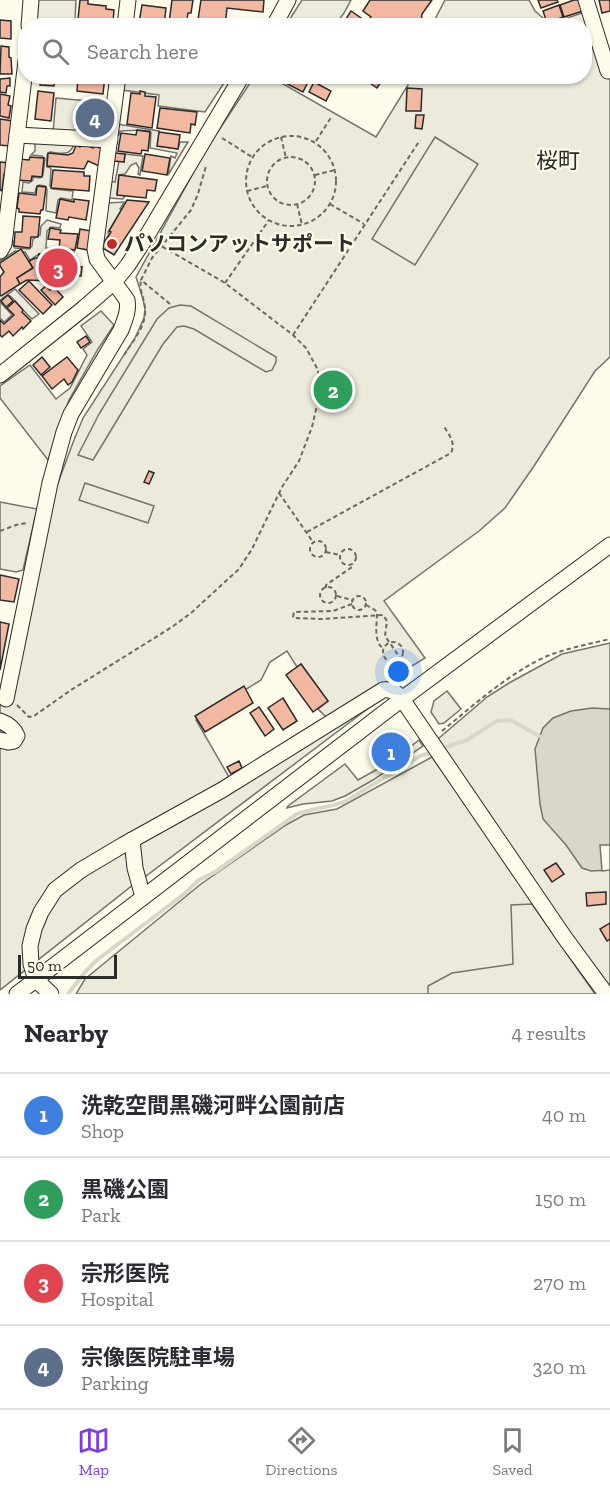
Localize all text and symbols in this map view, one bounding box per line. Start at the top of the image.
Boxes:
search box [18,18,592,84]
icon: search [39,35,72,68]
text: Search here [87,38,198,65]
pin: 4 [76,96,115,140]
district label: 桜町 [536,147,580,174]
place label: パソコンアットサポート [124,231,355,256]
marker: パソコンアットサポート [105,237,119,251]
pin: 3 [38,246,78,290]
pin: 2 [314,368,352,412]
your location [384,657,413,686]
pin: 1 [372,730,410,774]
scale bar [18,952,117,980]
text: 50 m [27,956,62,975]
text: Nearby [24,1017,108,1049]
text: 4 results [511,1021,586,1045]
text: 洗乾空間黒磯河畔公園前店 [81,1092,345,1119]
text: 1 [39,1103,48,1127]
text: 40 m [542,1103,586,1127]
text: Shop [81,1119,124,1143]
text: 黒磯公園 [81,1176,169,1203]
text: 2 [38,1187,49,1211]
text: 150 m [535,1187,586,1211]
text: Park [81,1203,121,1227]
text: 宗形医院 [81,1260,169,1287]
text: 3 [38,1271,49,1295]
text: 270 m [533,1271,586,1295]
text: Hospital [81,1287,154,1311]
text: 宗像医院駐車場 [81,1344,235,1371]
text: 4 [38,1355,49,1379]
text: 320 m [533,1355,586,1379]
text: Parking [81,1371,149,1395]
tab: Map [77,1424,110,1479]
tab: Directions [265,1424,338,1479]
tab: Saved [492,1424,533,1479]

